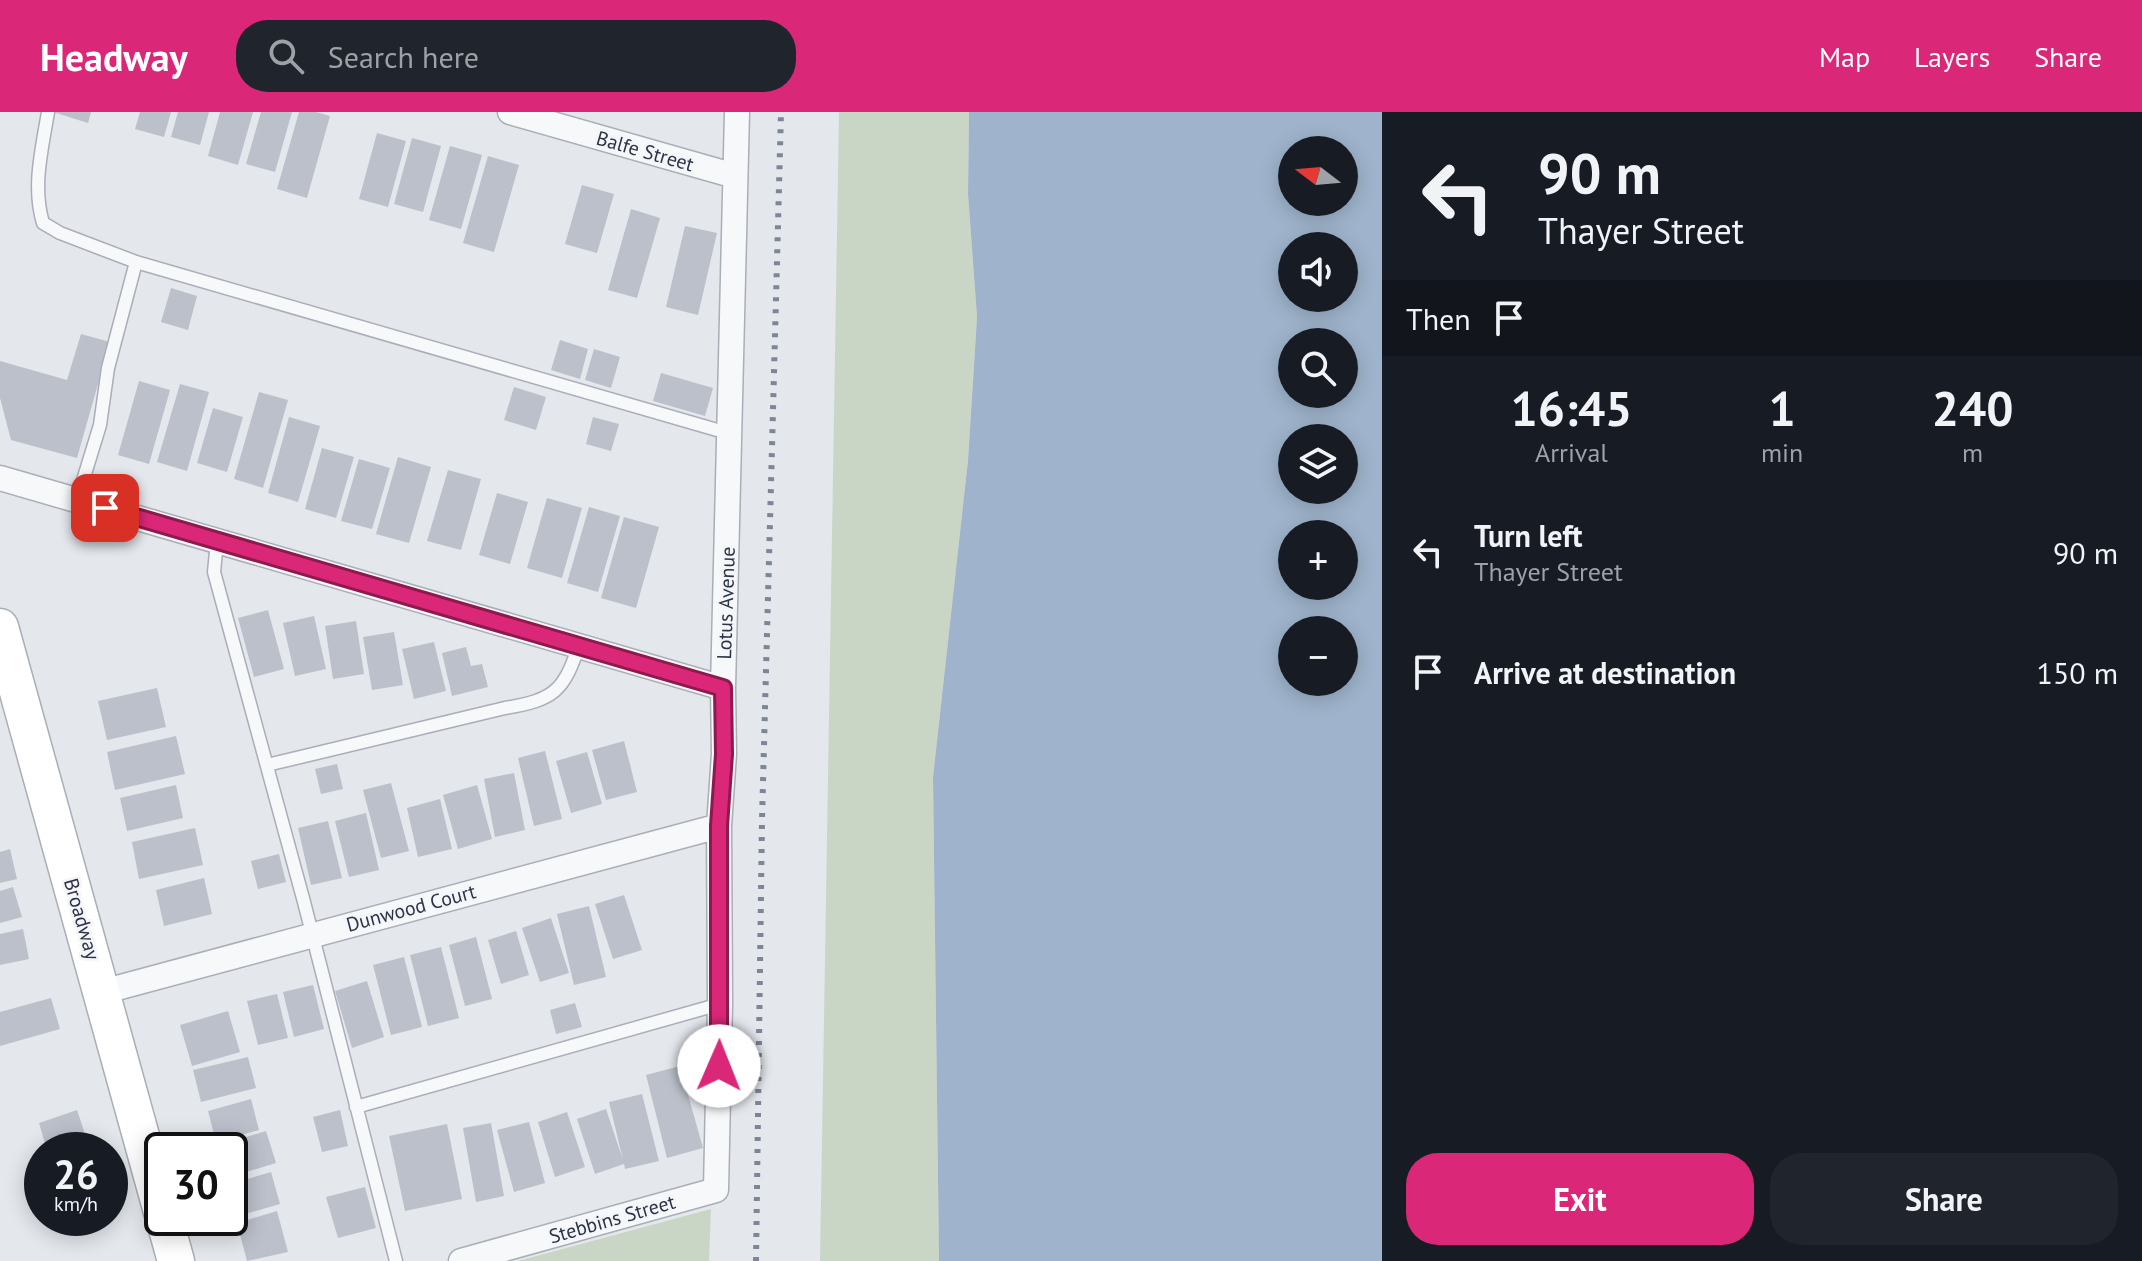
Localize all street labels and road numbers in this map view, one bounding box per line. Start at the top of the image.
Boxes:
street label: Balfe Street [593,125,697,177]
street label: Lotus Avenue [711,546,741,660]
street label: Broadway [58,875,106,964]
street label: Dunwood Court [343,878,479,938]
street label: Stebbins Street [546,1189,678,1249]

